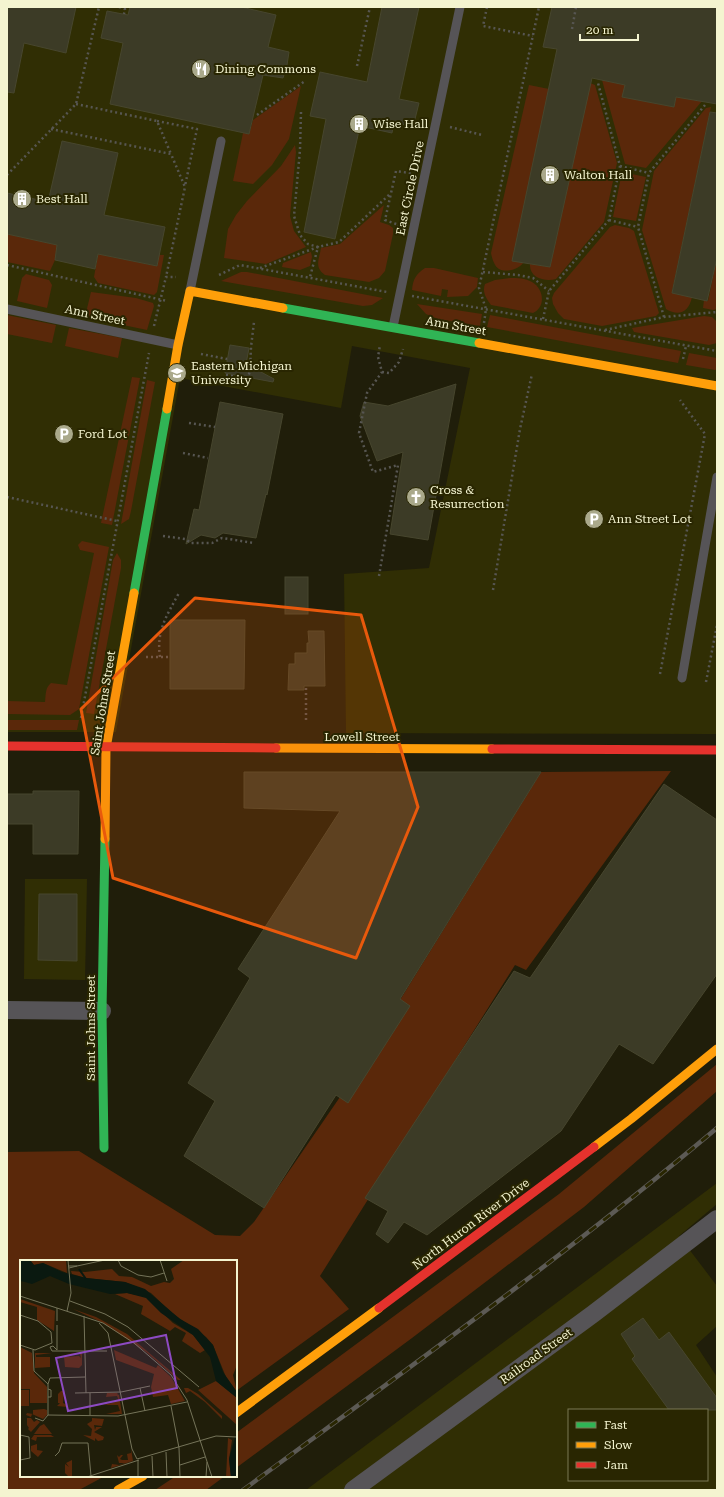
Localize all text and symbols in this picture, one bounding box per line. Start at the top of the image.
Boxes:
scale bar [580,16,638,42]
text: 20 m [586,23,613,37]
restaurant icon: Dining Commons [190,58,212,80]
place label: Dining Commons [215,62,316,76]
building icon: Wise Hall [348,113,370,135]
place label: Wise Hall [373,117,428,131]
street label: East Circle Drive [393,139,427,237]
building icon: Walton Hall [539,164,561,186]
place label: Walton Hall [564,168,632,182]
building icon: Best Hall [11,188,33,210]
place label: Best Hall [36,192,88,206]
street label: Ann Street [64,302,127,328]
street label: Ann Street [425,314,488,338]
place label: Eastern Michigan University [191,359,292,387]
school or university icon: Eastern Michigan University [166,362,188,384]
parking icon: Ford Lot [53,423,75,445]
place label: Ford Lot [78,427,127,441]
place label: Cross & Resurrection [430,483,505,511]
church icon: Cross & Resurrection [405,486,427,508]
parking icon: Ann Street Lot [583,508,605,530]
place label: Ann Street Lot [608,512,692,526]
street label: Saint Johns Street [88,649,118,756]
street label: Lowell Street [324,730,400,744]
street label: Saint Johns Street [84,975,98,1081]
street label: North Huron River Drive [410,1175,532,1272]
inset map [20,1260,237,1477]
street label: Railroad Street [497,1325,575,1387]
legend [568,1409,708,1481]
text: Fast [604,1418,628,1432]
text: Slow [604,1438,632,1452]
text: Jam [604,1458,628,1472]

